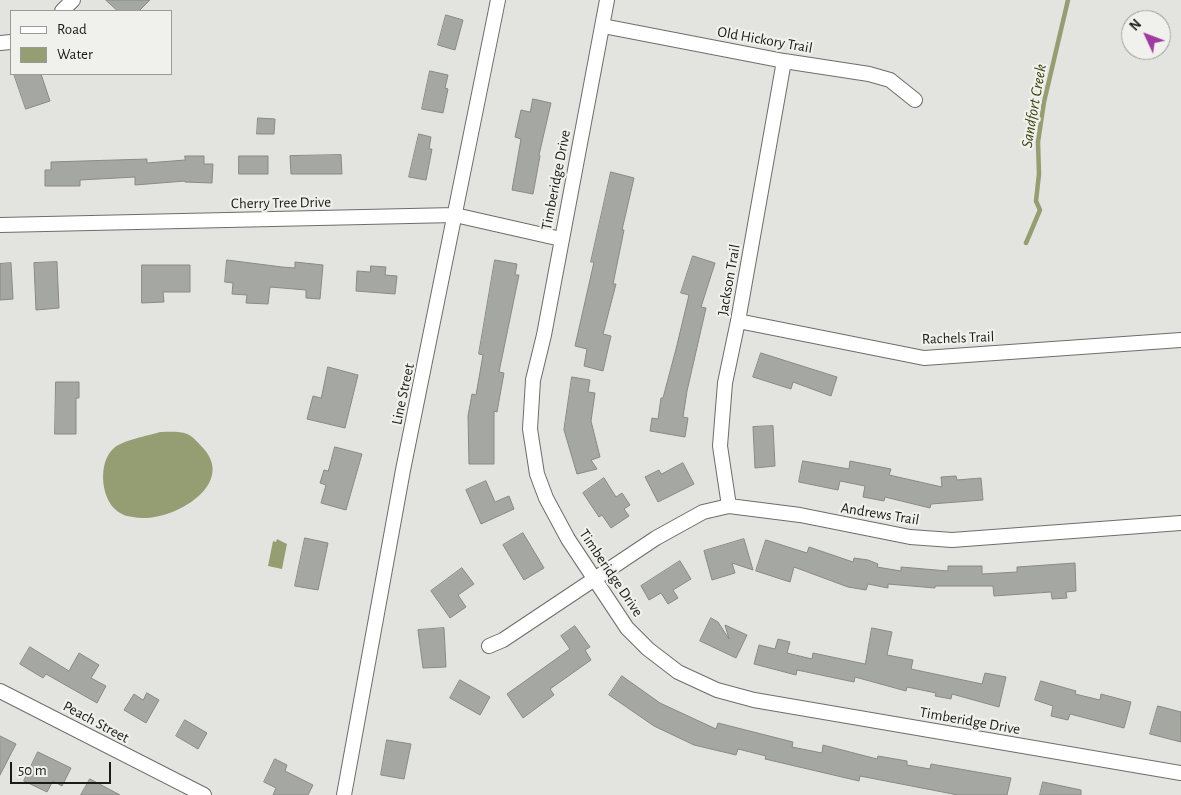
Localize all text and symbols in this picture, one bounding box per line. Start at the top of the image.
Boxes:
legend [10,10,172,75]
north arrow [1121,10,1171,60]
text: N [1127,17,1144,34]
text: Road [57,22,87,37]
street label: Old Hickory Trail [716,23,814,57]
text: Water [57,47,93,62]
water label: Sandfort Creek [1017,63,1051,149]
street label: Timberidge Drive [537,128,575,232]
street label: Cherry Tree Drive [231,193,331,213]
street label: Jackson Trail [714,243,744,317]
street label: Rachels Trail [921,328,995,348]
street label: Line Street [388,362,418,426]
street label: Andrews Trail [839,499,921,529]
street label: Timberidge Drive [575,526,647,620]
street label: Peach Street [60,697,132,747]
street label: Timberidge Drive [918,703,1022,739]
scale bar [12,752,114,784]
text: 50 m [18,763,47,778]

